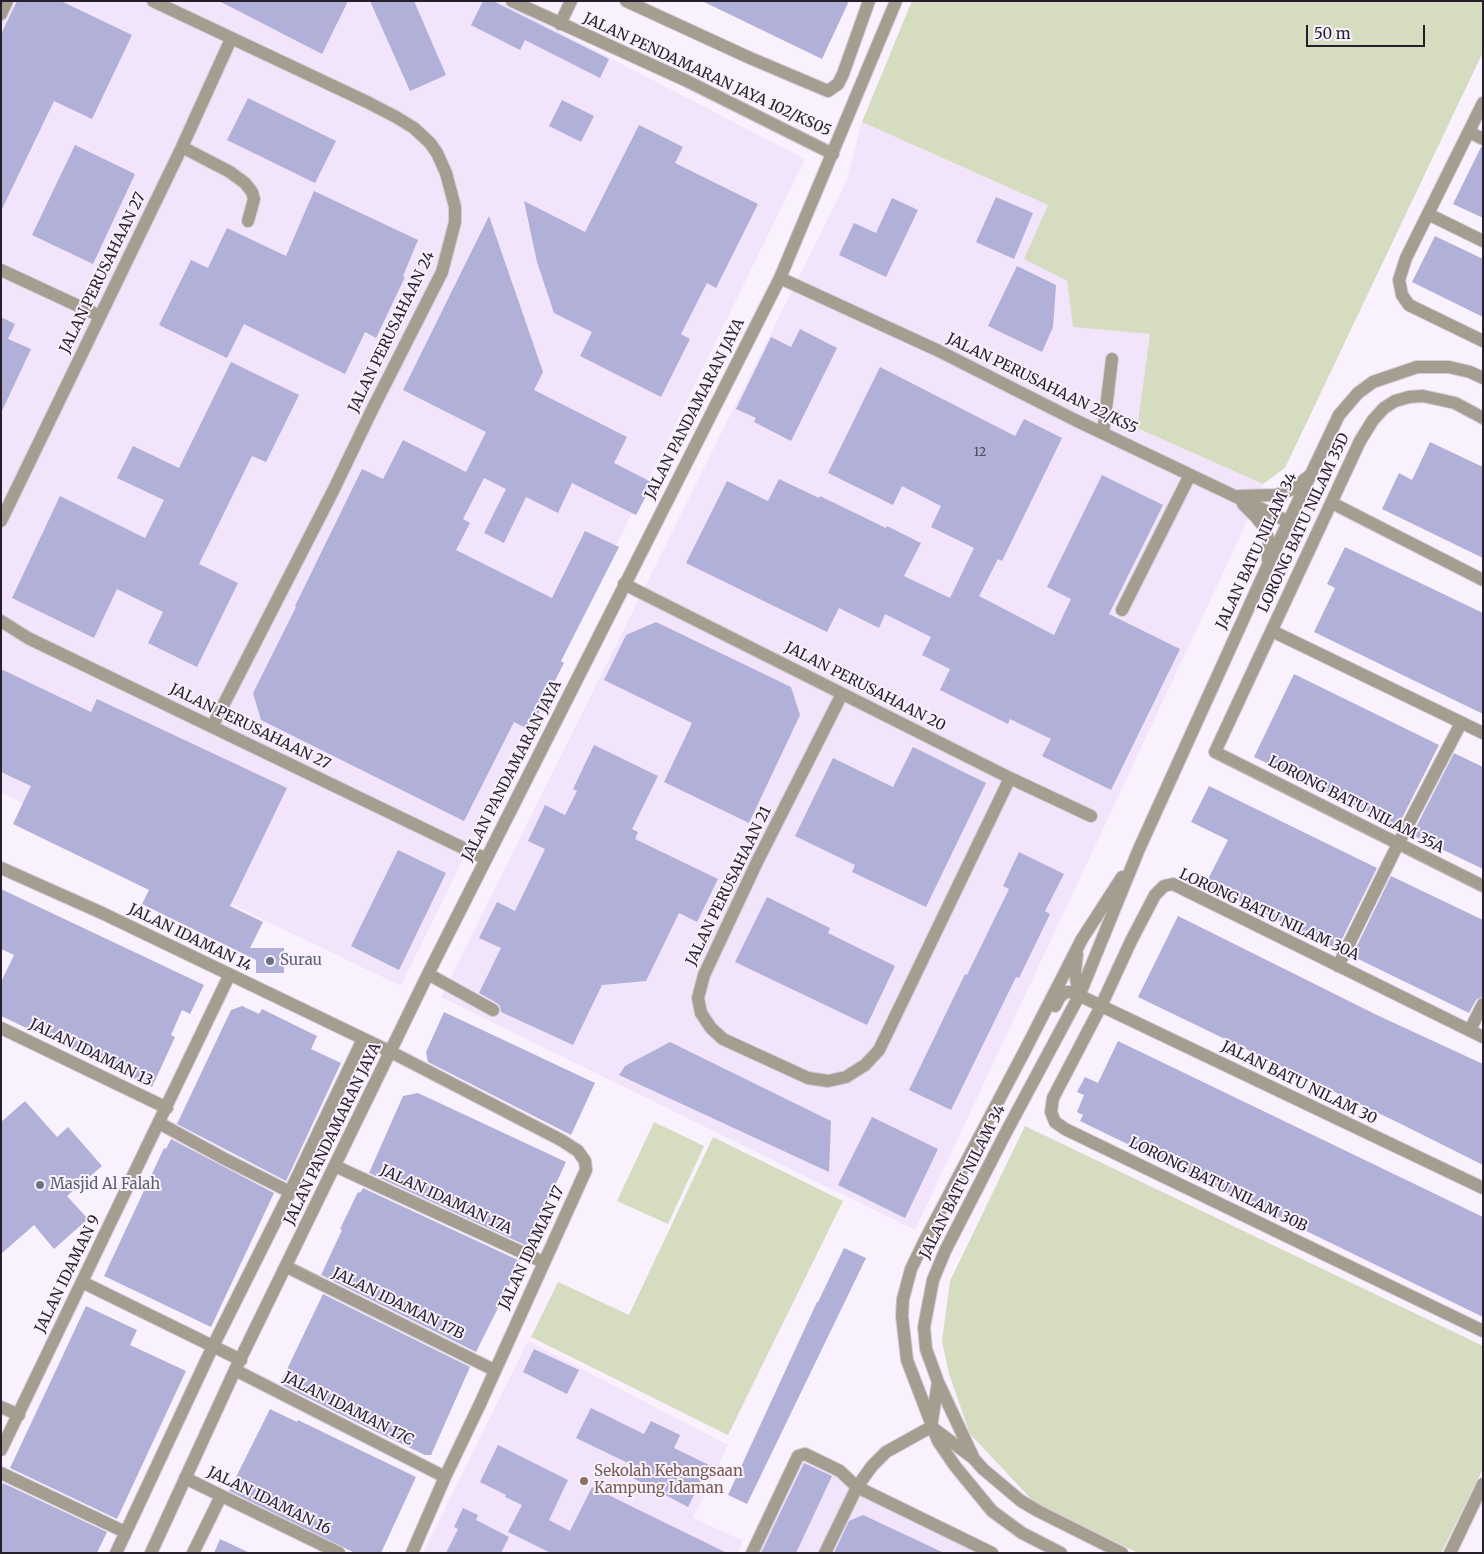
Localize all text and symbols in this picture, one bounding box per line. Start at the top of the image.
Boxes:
street label: JALAN PENDAMARAN JAYA 102/KS05 [580,10,834,140]
scale bar [1309,15,1428,47]
text: 50 m [1314,24,1351,43]
street label: JALAN PERUSAHAAN 27 [56,190,150,356]
street label: JALAN PERUSAHAAN 24 [345,248,439,416]
street label: JALAN PANDAMARAN JAYA [641,316,749,502]
street label: JALAN PERUSAHAAN 22/KS5 [944,330,1140,438]
street label: LORONG BATU NILAM 35D [1254,431,1354,615]
house number: 12 [974,446,986,460]
street label: JALAN BATU NILAM 34 [1213,470,1301,632]
street label: JALAN PERUSAHAAN 20 [782,639,948,735]
street label: JALAN PANDAMARAN JAYA [458,678,566,864]
street label: JALAN PERUSAHAAN 27 [167,680,333,774]
street label: LORONG BATU NILAM 35A [1265,753,1447,857]
street label: JALAN PERUSAHAAN 21 [683,804,775,968]
street label: LORONG BATU NILAM 30A [1176,865,1362,965]
street label: JALAN IDAMAN 14 [125,900,255,976]
place label: Surau [280,952,322,970]
marker: Surau [264,955,276,967]
street label: JALAN IDAMAN 13 [27,1015,155,1091]
street label: JALAN BATU NILAM 30 [1218,1037,1380,1129]
street label: JALAN PANDAMARAN JAYA [281,1040,385,1228]
street label: JALAN BATU NILAM 34 [916,1102,1010,1262]
street label: LORONG BATU NILAM 30B [1126,1134,1310,1236]
street label: JALAN IDAMAN 17A [377,1162,515,1238]
place label: Masjid Al Falah [50,1176,160,1194]
marker: Masjid Al Falah [34,1179,46,1191]
street label: JALAN IDAMAN 17 [495,1183,569,1313]
street label: JALAN IDAMAN 9 [32,1212,104,1336]
street label: JALAN IDAMAN 17B [329,1264,467,1344]
street label: JALAN IDAMAN 17C [280,1368,416,1450]
street label: JALAN IDAMAN 16 [204,1463,334,1539]
place label: Sekolah Kebangsaan Kampung Idaman [594,1463,743,1498]
marker: Sekolah Kebangsaan Kampung Idaman [578,1475,590,1487]

